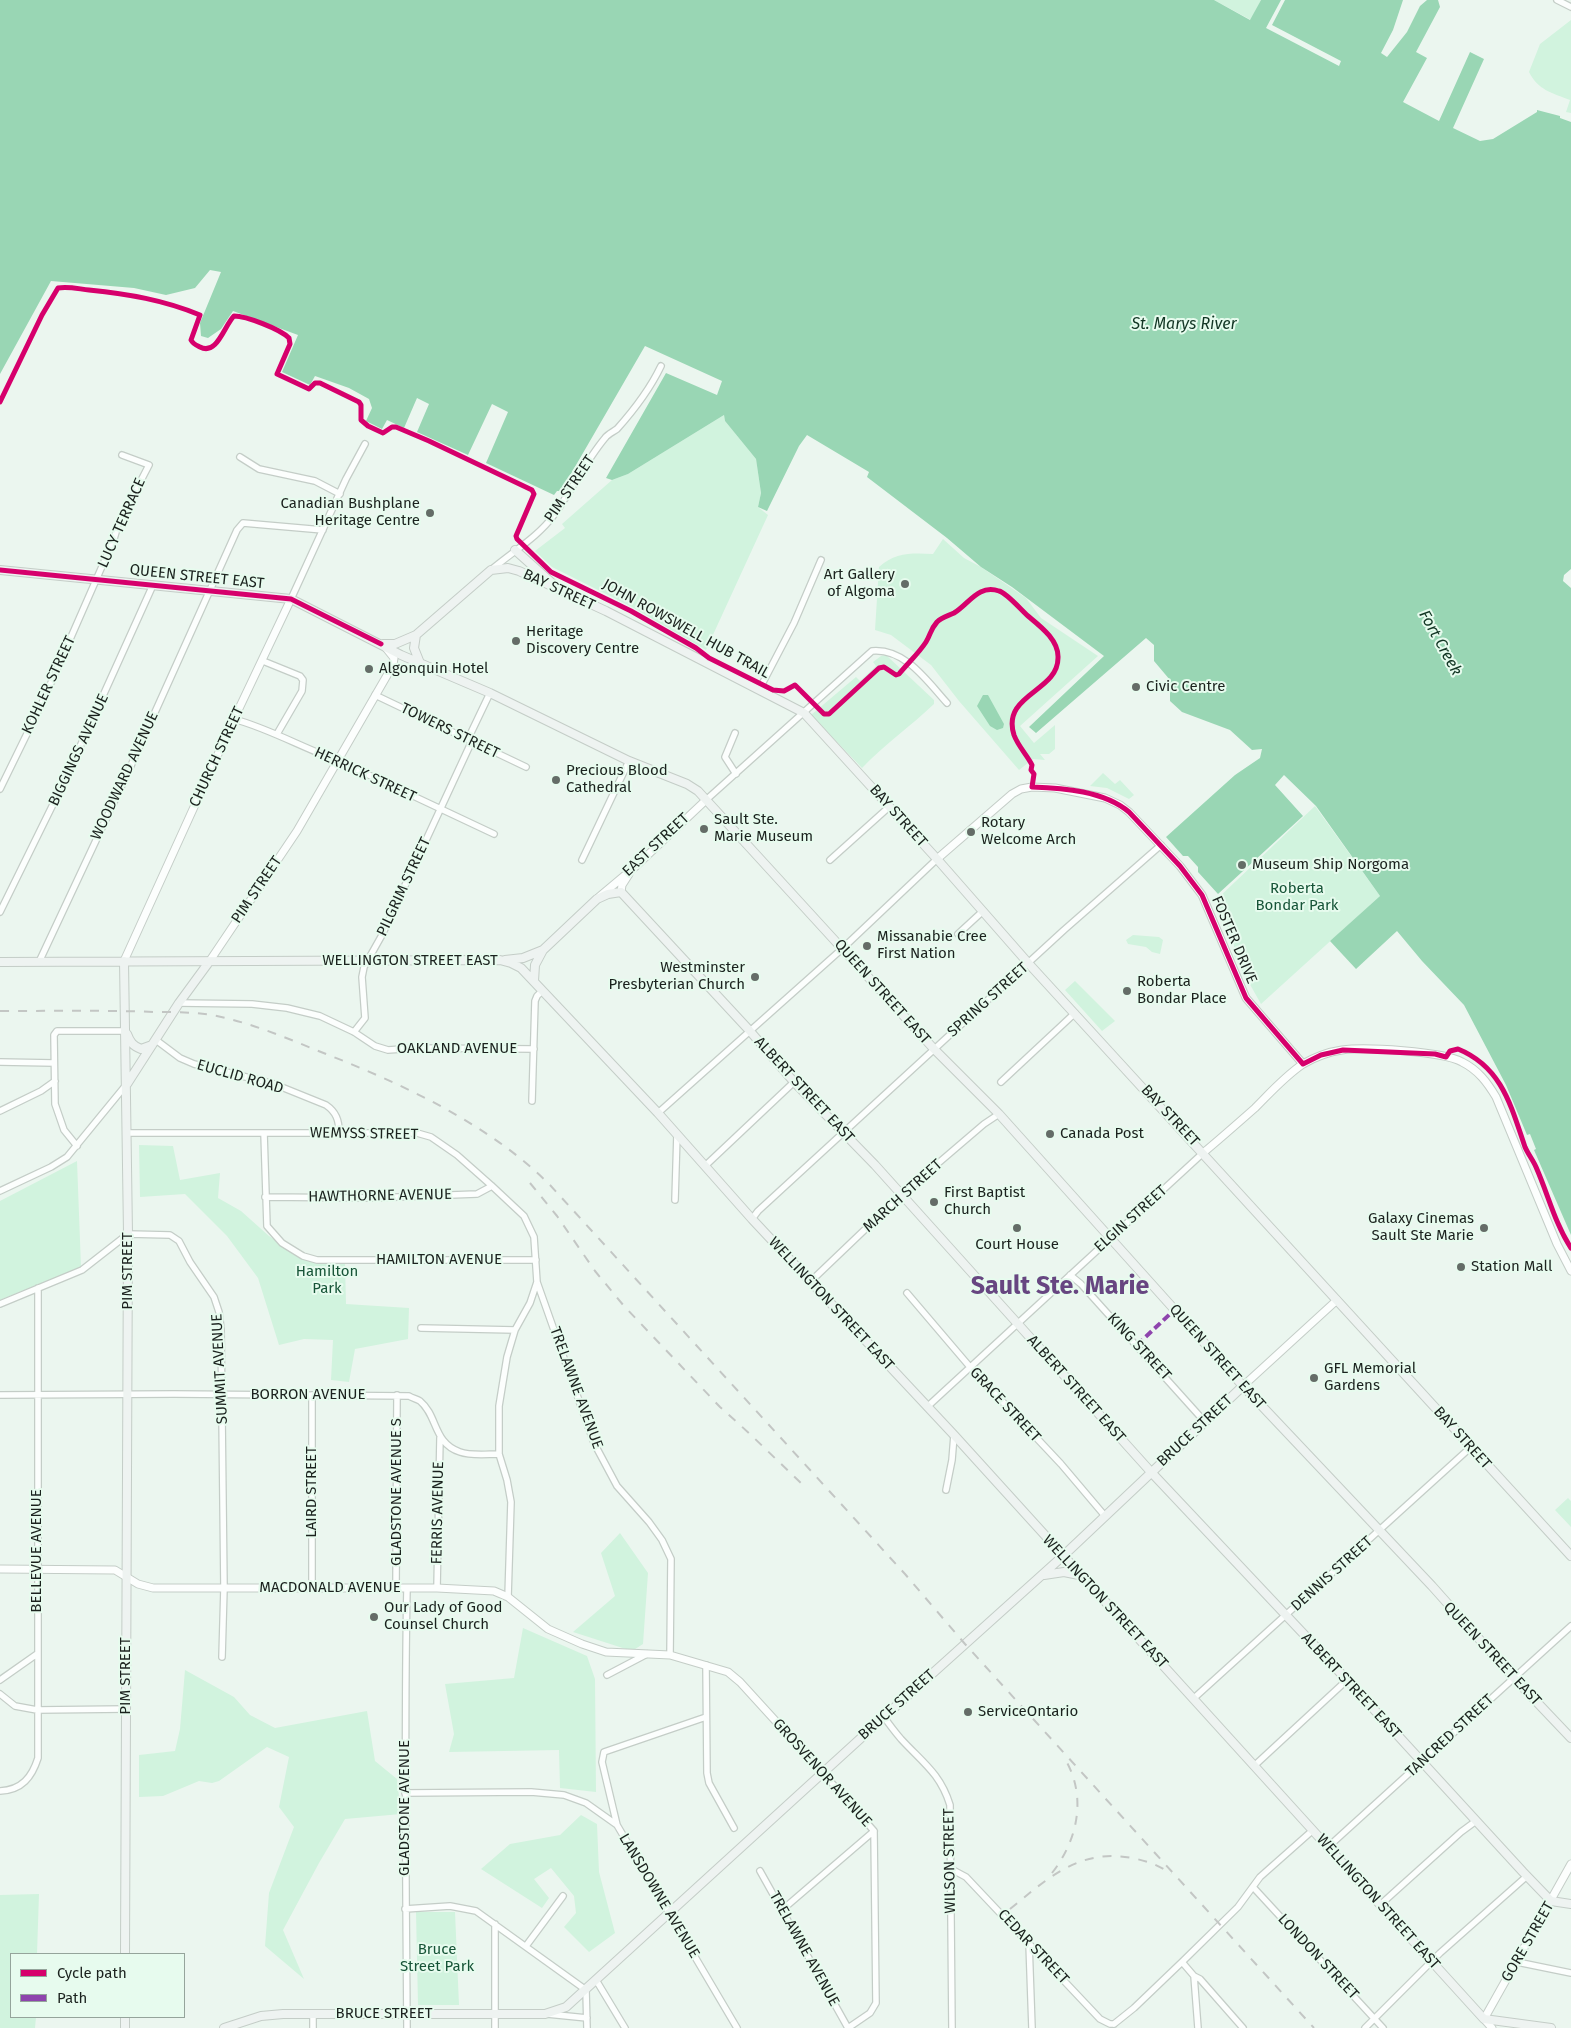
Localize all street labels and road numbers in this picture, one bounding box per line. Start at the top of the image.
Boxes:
street label: PIM STREET [541,452,599,526]
street label: LUCY TERRACE [94,475,150,571]
street label: QUEEN STREET EAST [129,561,265,593]
street label: BAY STREET [520,565,598,615]
street label: JOHN ROWSWELL HUB TRAIL [599,575,773,683]
street label: KOHLER STREET [18,633,80,737]
street label: BIGGINGS AVENUE [45,691,113,809]
street label: TOWERS STREET [398,699,502,763]
street label: CHURCH STREET [186,704,248,810]
street label: WOODWARD AVENUE [87,709,163,843]
street label: HERRICK STREET [311,743,419,807]
street label: BAY STREET [865,781,931,851]
street label: EAST STREET [619,810,693,880]
street label: PILGRIM STREET [373,835,435,939]
street label: PIM STREET [228,853,286,927]
street label: FOSTER DRIVE [1207,893,1261,987]
street label: QUEEN STREET EAST [830,936,934,1048]
street label: WELLINGTON STREET EAST [322,952,498,970]
street label: SPRING STREET [944,959,1032,1041]
street label: ALBERT STREET EAST [750,1033,858,1147]
street label: OAKLAND AVENUE [397,1040,517,1058]
street label: EUCLID ROAD [195,1056,285,1098]
street label: BAY STREET [1137,1081,1203,1151]
street label: WEMYSS STREET [310,1124,418,1144]
street label: MARCH STREET [860,1156,946,1236]
street label: ELGIN STREET [1091,1182,1171,1256]
street label: HAWTHORNE AVENUE [308,1186,452,1206]
street label: PIM STREET [119,1232,137,1310]
street label: WELLINGTON STREET EAST [765,1234,897,1374]
street label: HAMILTON AVENUE [376,1251,502,1269]
street label: QUEEN STREET EAST [1165,1301,1269,1413]
street label: KING STREET [1103,1310,1175,1384]
street label: SUMMIT AVENUE [208,1313,232,1425]
street label: TRELAWNE AVENUE [546,1325,606,1451]
street label: ALBERT STREET EAST [1023,1332,1129,1446]
street label: GRACE STREET [966,1364,1044,1446]
street label: BORRON AVENUE [250,1386,366,1404]
street label: BRUCE STREET [1153,1391,1237,1471]
street label: BAY STREET [1429,1403,1495,1473]
street label: GLADSTONE AVENUE S [388,1418,406,1566]
street label: LAIRD STREET [303,1446,321,1538]
street label: FERRIS AVENUE [428,1461,448,1565]
street label: BELLEVUE AVENUE [28,1489,46,1613]
street label: WELLINGTON STREET EAST [1039,1532,1171,1672]
street label: DENNIS STREET [1288,1533,1376,1615]
street label: MACDONALD AVENUE [259,1579,401,1597]
street label: QUEEN STREET EAST [1439,1598,1545,1710]
street label: ALBERT STREET EAST [1297,1629,1405,1743]
street label: PIM STREET [117,1637,135,1715]
street label: BRUCE STREET [855,1666,939,1744]
street label: TANCRED STREET [1402,1691,1498,1781]
street label: GROSVENOR AVENUE [769,1715,875,1831]
street label: GLADSTONE AVENUE [396,1740,414,1876]
street label: WILSON STREET [940,1808,960,1914]
street label: LANSDOWNE AVENUE [615,1830,703,1962]
street label: WELLINGTON STREET EAST [1313,1831,1443,1973]
street label: TRELAWNE AVENUE [765,1888,843,2010]
street label: GORE STREET [1498,1899,1558,1985]
street label: CEDAR STREET [994,1906,1072,1988]
street label: LONDON STREET [1274,1911,1362,2003]
street label: BRUCE STREET [336,2005,432,2023]

